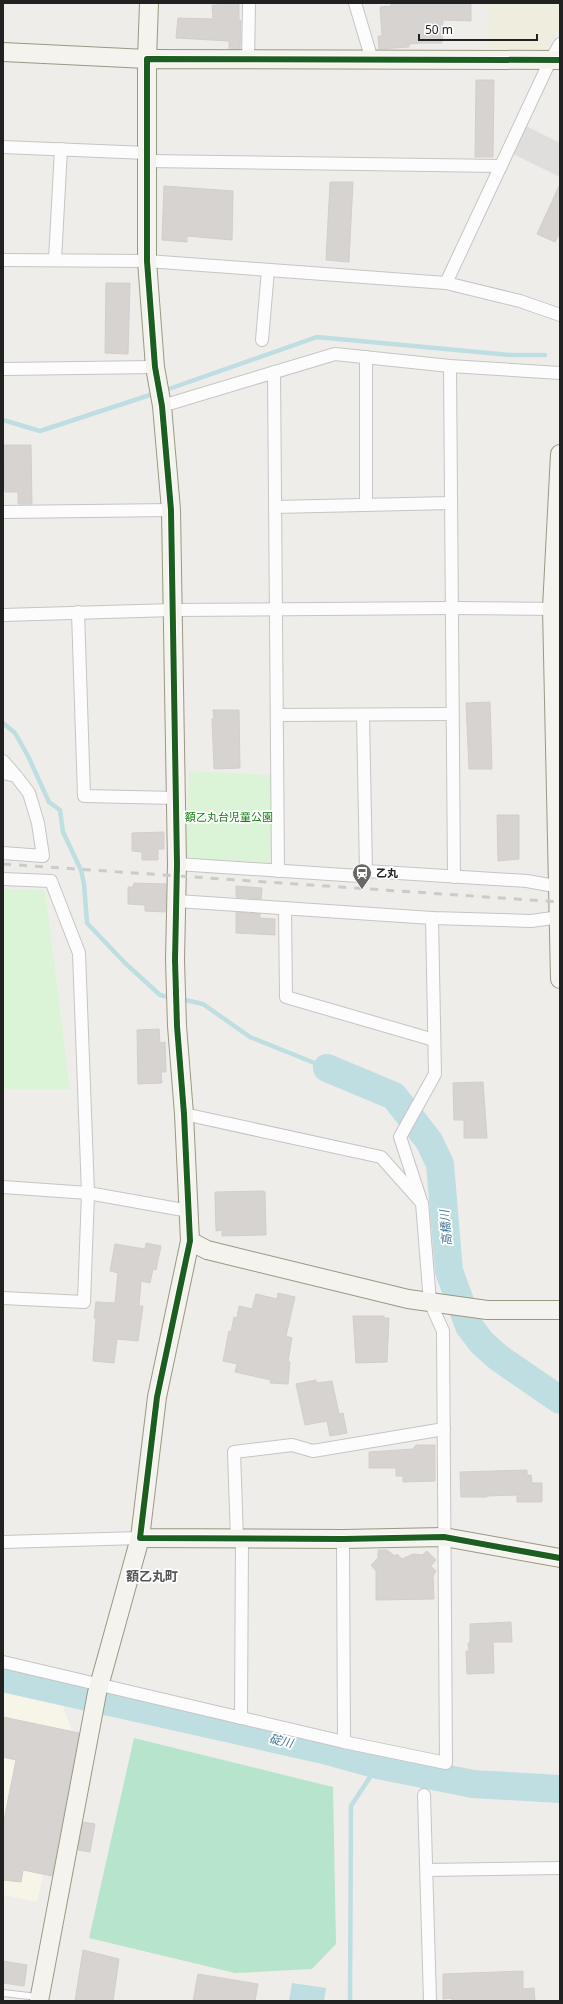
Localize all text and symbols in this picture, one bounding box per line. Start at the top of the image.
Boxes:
scale bar [419,16,537,42]
text: 50 m [425,21,453,38]
park label: 額乙丸台児童公園 [185,809,273,824]
station icon: 乙丸 [351,862,373,890]
place label: 乙丸 [376,865,398,880]
water label: 高橋川 [435,1207,456,1247]
district label: 額乙丸町 [126,1567,178,1585]
water label: 碇川 [268,1730,297,1752]

